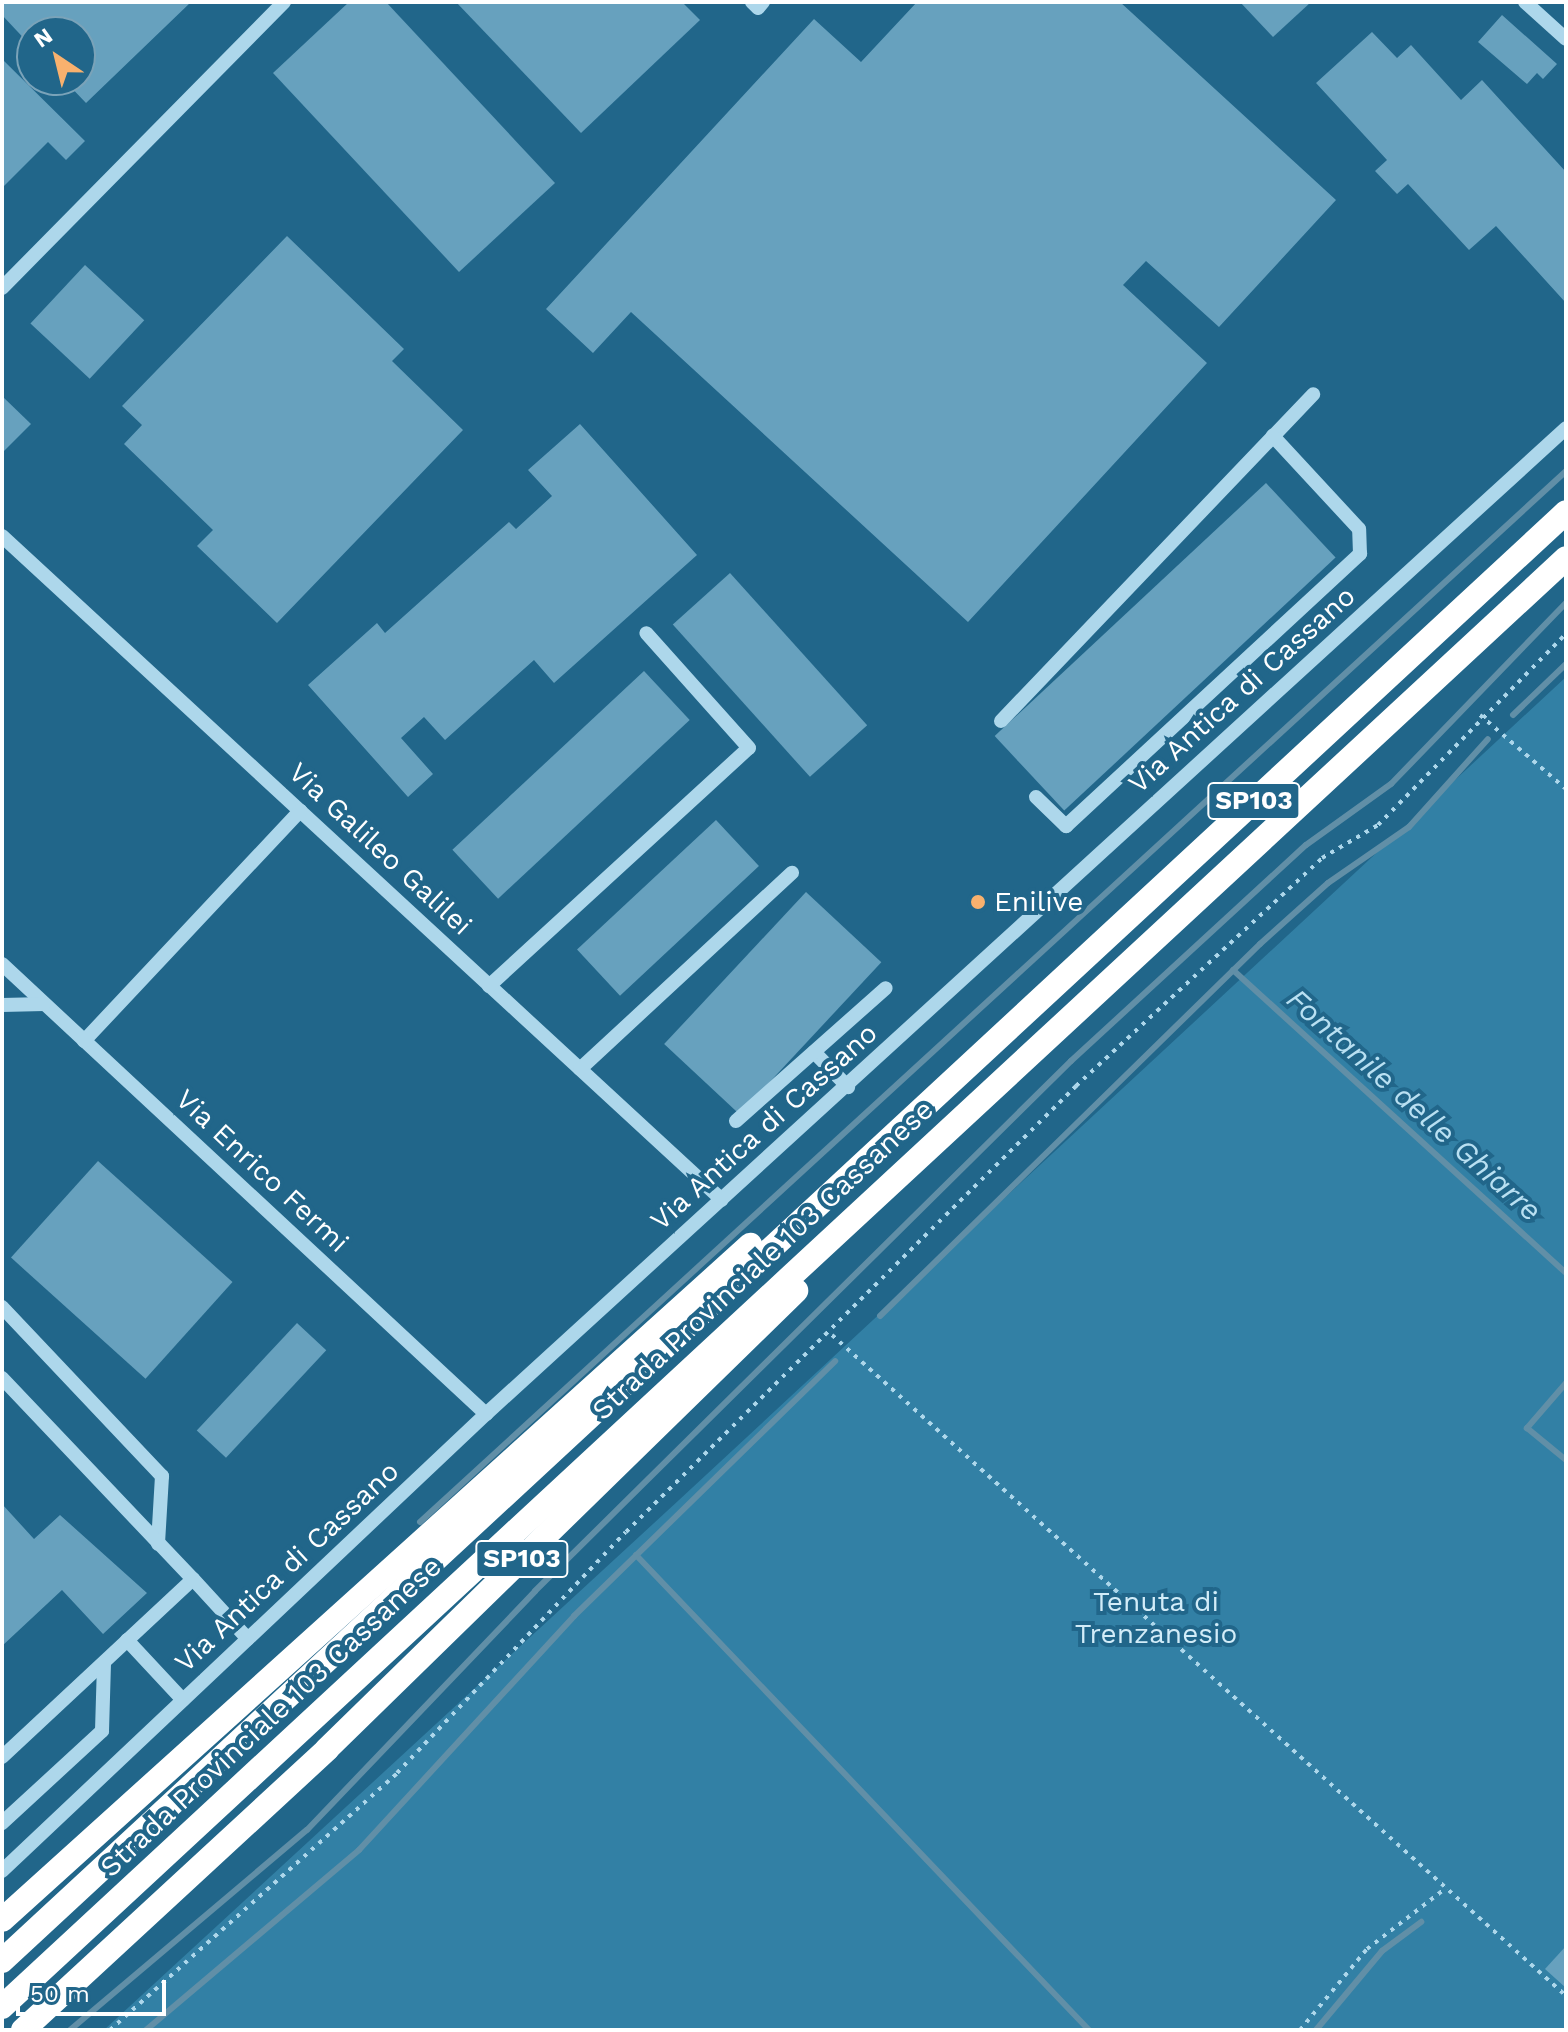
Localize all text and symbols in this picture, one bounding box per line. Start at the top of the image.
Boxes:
north arrow [16,16,96,96]
text: N [29,23,57,52]
street label: Via Antica di Cassano [1121,578,1363,802]
street label: Via Galileo Galilei [281,755,479,943]
road number: SP103 [1206,779,1302,823]
place label: Enilive [994,885,1083,919]
marker: Enilive [969,893,987,911]
water label: Fontanile delle Ghiarre [1279,981,1549,1229]
street label: Via Antica di Cassano [643,1015,885,1239]
street label: Via Enrico Fermi [169,1082,355,1260]
street label: Strada Provinciale 103 Cassanese [585,1092,941,1428]
street label: Via Antica di Cassano [167,1454,407,1680]
road number: SP103 [474,1537,570,1581]
street label: Strada Provinciale 103 Cassanese [93,1549,449,1885]
park label: Tenuta di Trenzanesio [1075,1585,1237,1651]
scale bar [20,1964,170,2014]
text: 50 m [30,1980,90,2008]

